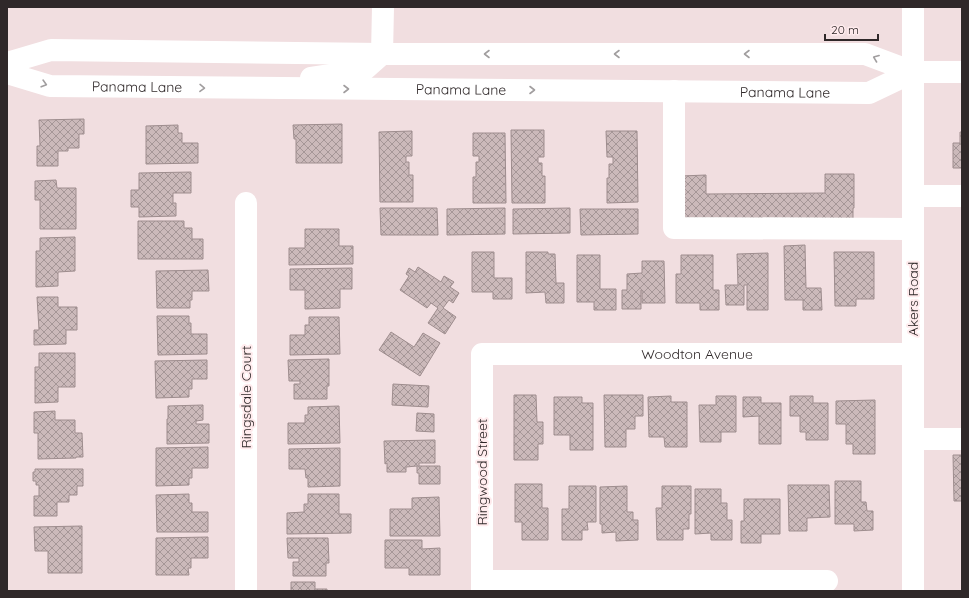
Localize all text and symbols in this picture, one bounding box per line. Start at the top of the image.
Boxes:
scale bar [825,16,878,42]
text: 20 m [831,22,859,37]
one-way arrow [484,50,490,58]
one-way arrow [614,50,620,58]
one-way arrow [744,50,750,58]
one-way arrow [873,55,880,63]
street label: Panama Lane [92,77,182,96]
one-way arrow [41,79,48,88]
street label: Panama Lane [416,80,506,99]
street label: Panama Lane [740,83,830,102]
one-way arrow [199,84,205,92]
one-way arrow [343,85,349,93]
one-way arrow [529,86,535,94]
street label: Akers Road [904,262,922,336]
street label: Ringsdale Court [237,345,255,449]
street label: Woodton Avenue [641,345,753,363]
street label: Ringwood Street [473,418,491,526]

